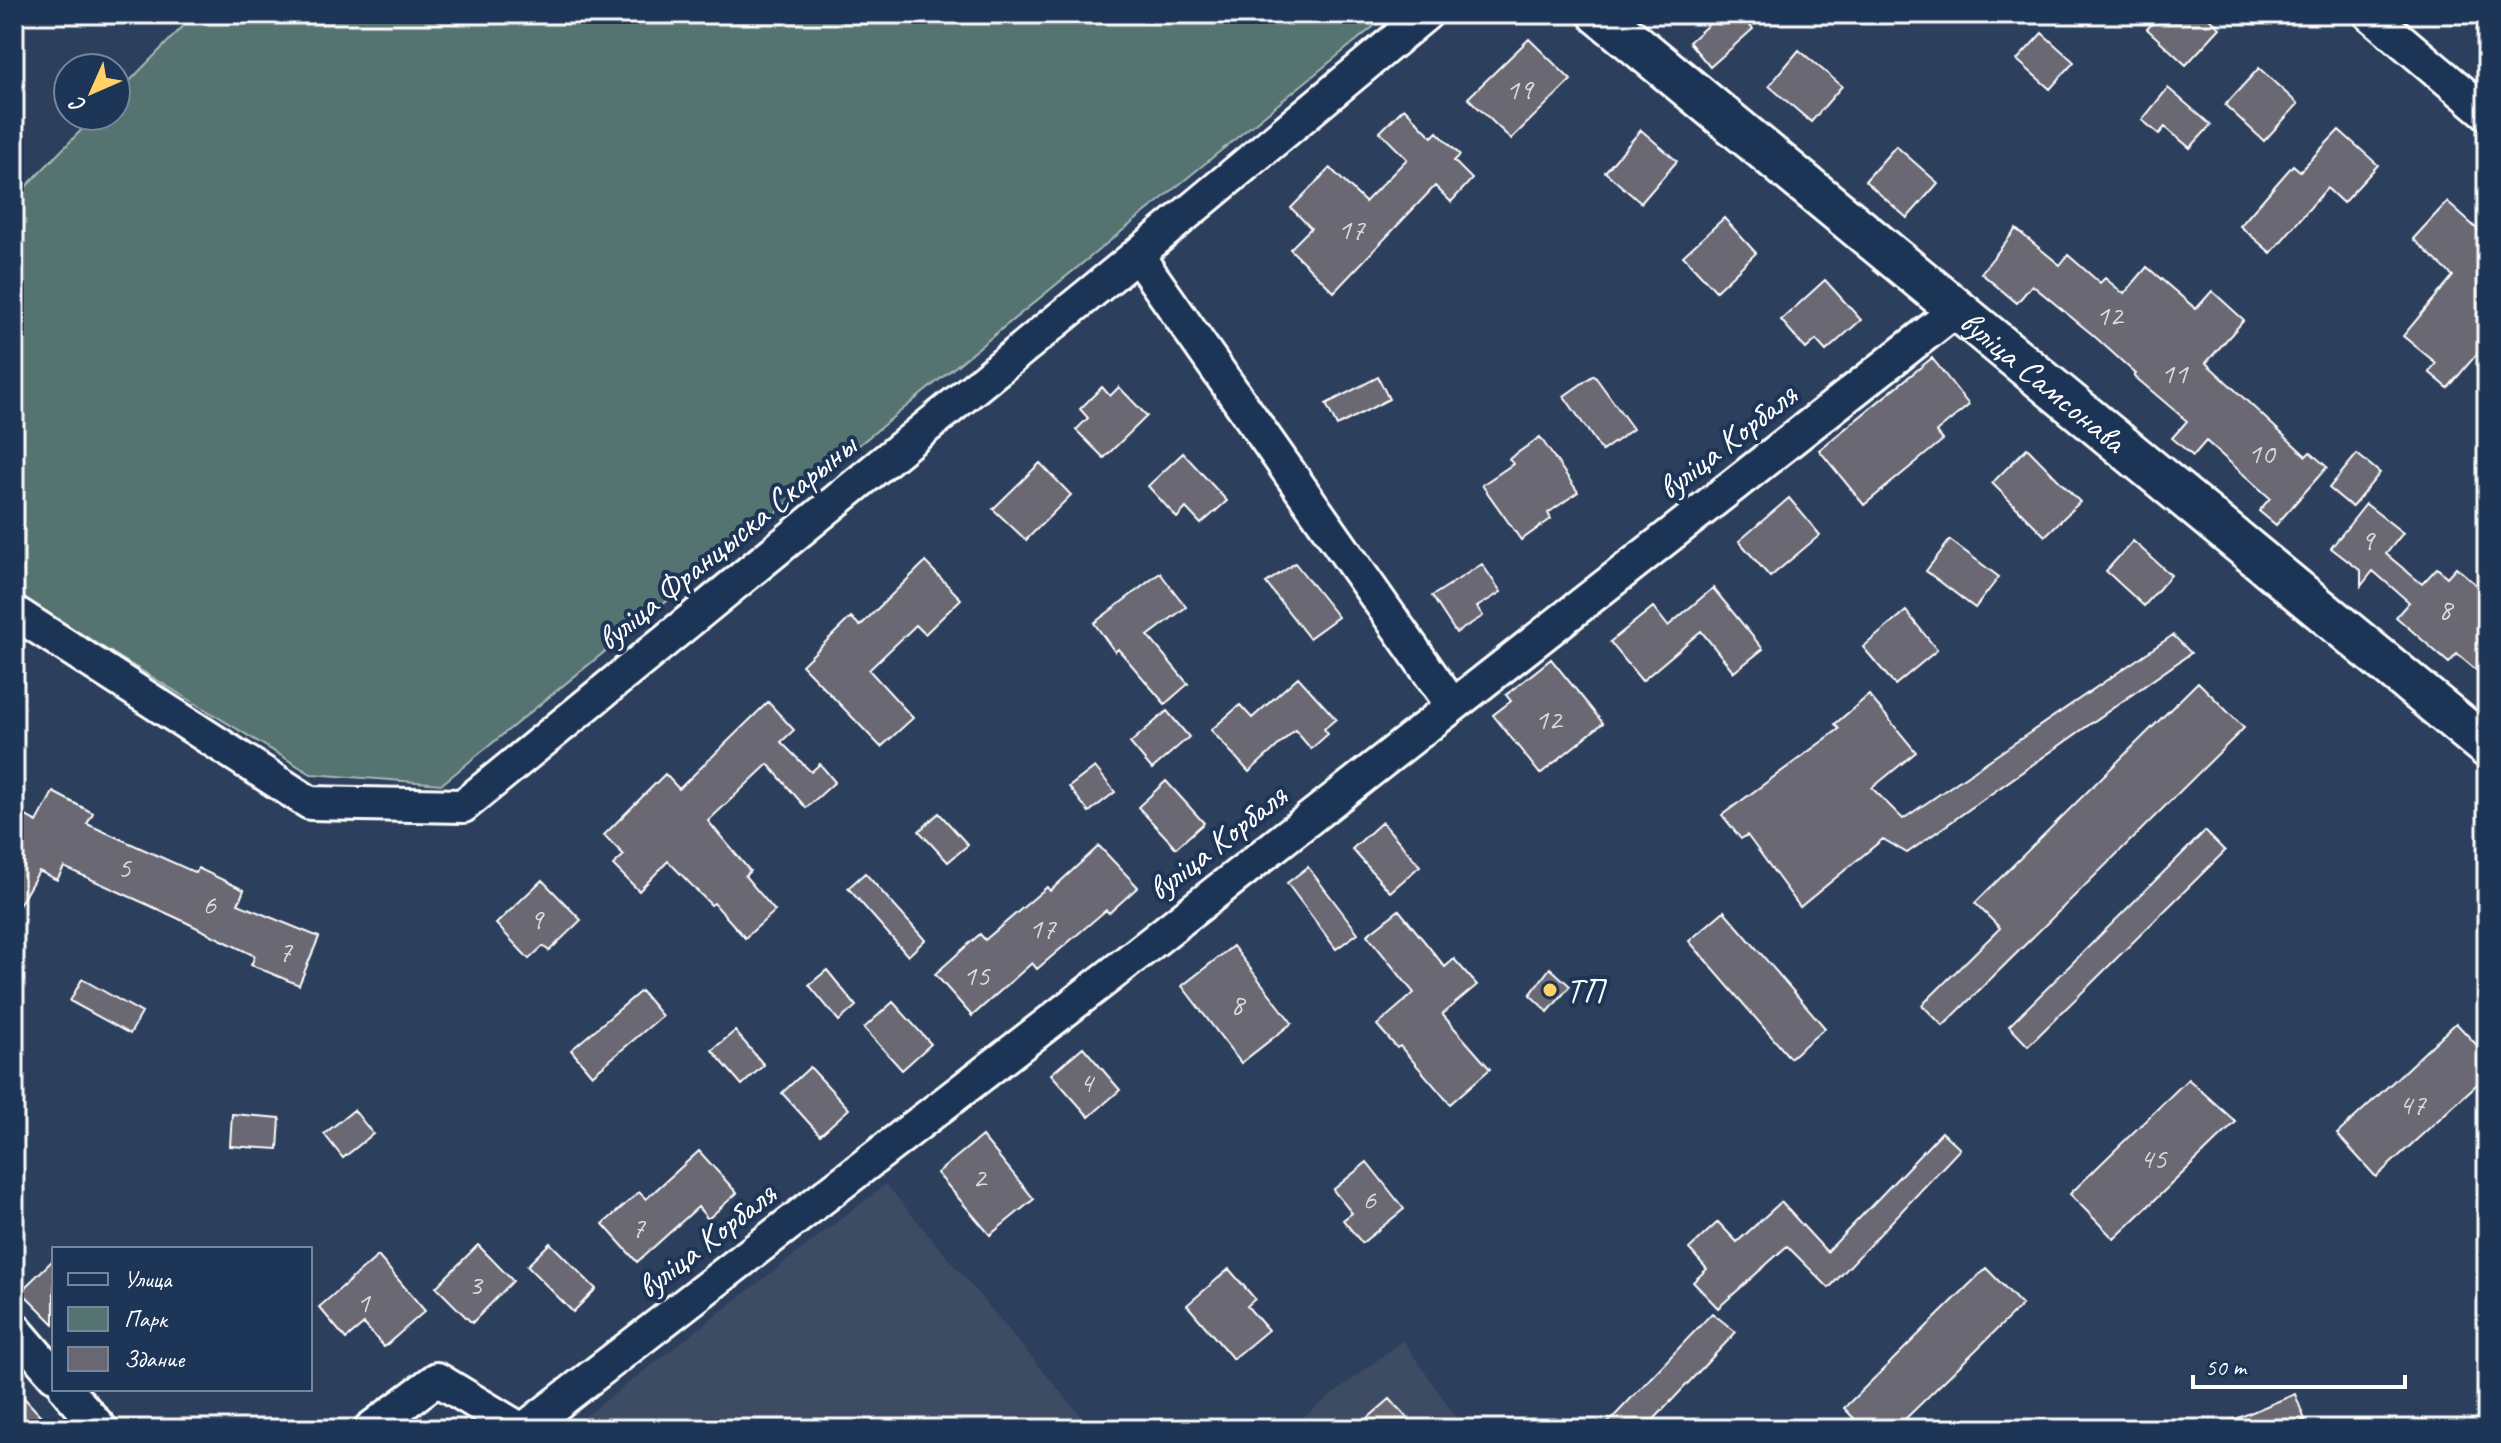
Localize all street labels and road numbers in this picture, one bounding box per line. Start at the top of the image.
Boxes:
street label: вуліца Самсонава [1952,300,2137,463]
street label: вуліца Корбаля [1649,372,1807,509]
street label: вуліца Францыска Скарыны [588,422,867,660]
street label: вуліца Корбаля [1139,773,1297,910]
street label: вуліца Корбаля [628,1171,786,1308]

